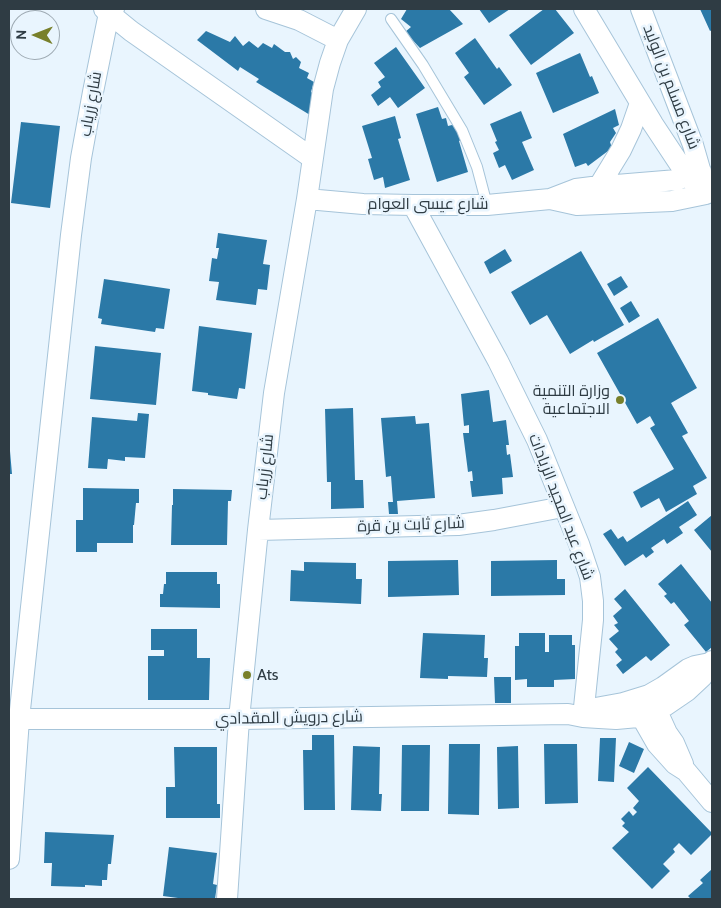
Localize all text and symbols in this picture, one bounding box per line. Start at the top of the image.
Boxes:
north arrow [10,10,60,60]
street label: شارع مسلم بن الوليد [638,22,704,152]
text: N [12,30,30,40]
street label: شارع زرياب [76,70,106,138]
street label: شارع عيسى العوام [367,194,489,214]
place label: وزارة التنمية الاجتماعية [533,381,610,419]
marker: وزارة التنمية الاجتماعية [614,394,626,406]
street label: شارع عبد المجيد الزيادات [524,431,598,583]
street label: شارع زرياب [252,433,278,501]
street label: شارع ثابت بن قرة [357,514,465,536]
place label: Ats [257,665,278,685]
marker: Ats [241,669,253,681]
street label: شارع درويش المقدادي [215,707,363,729]

